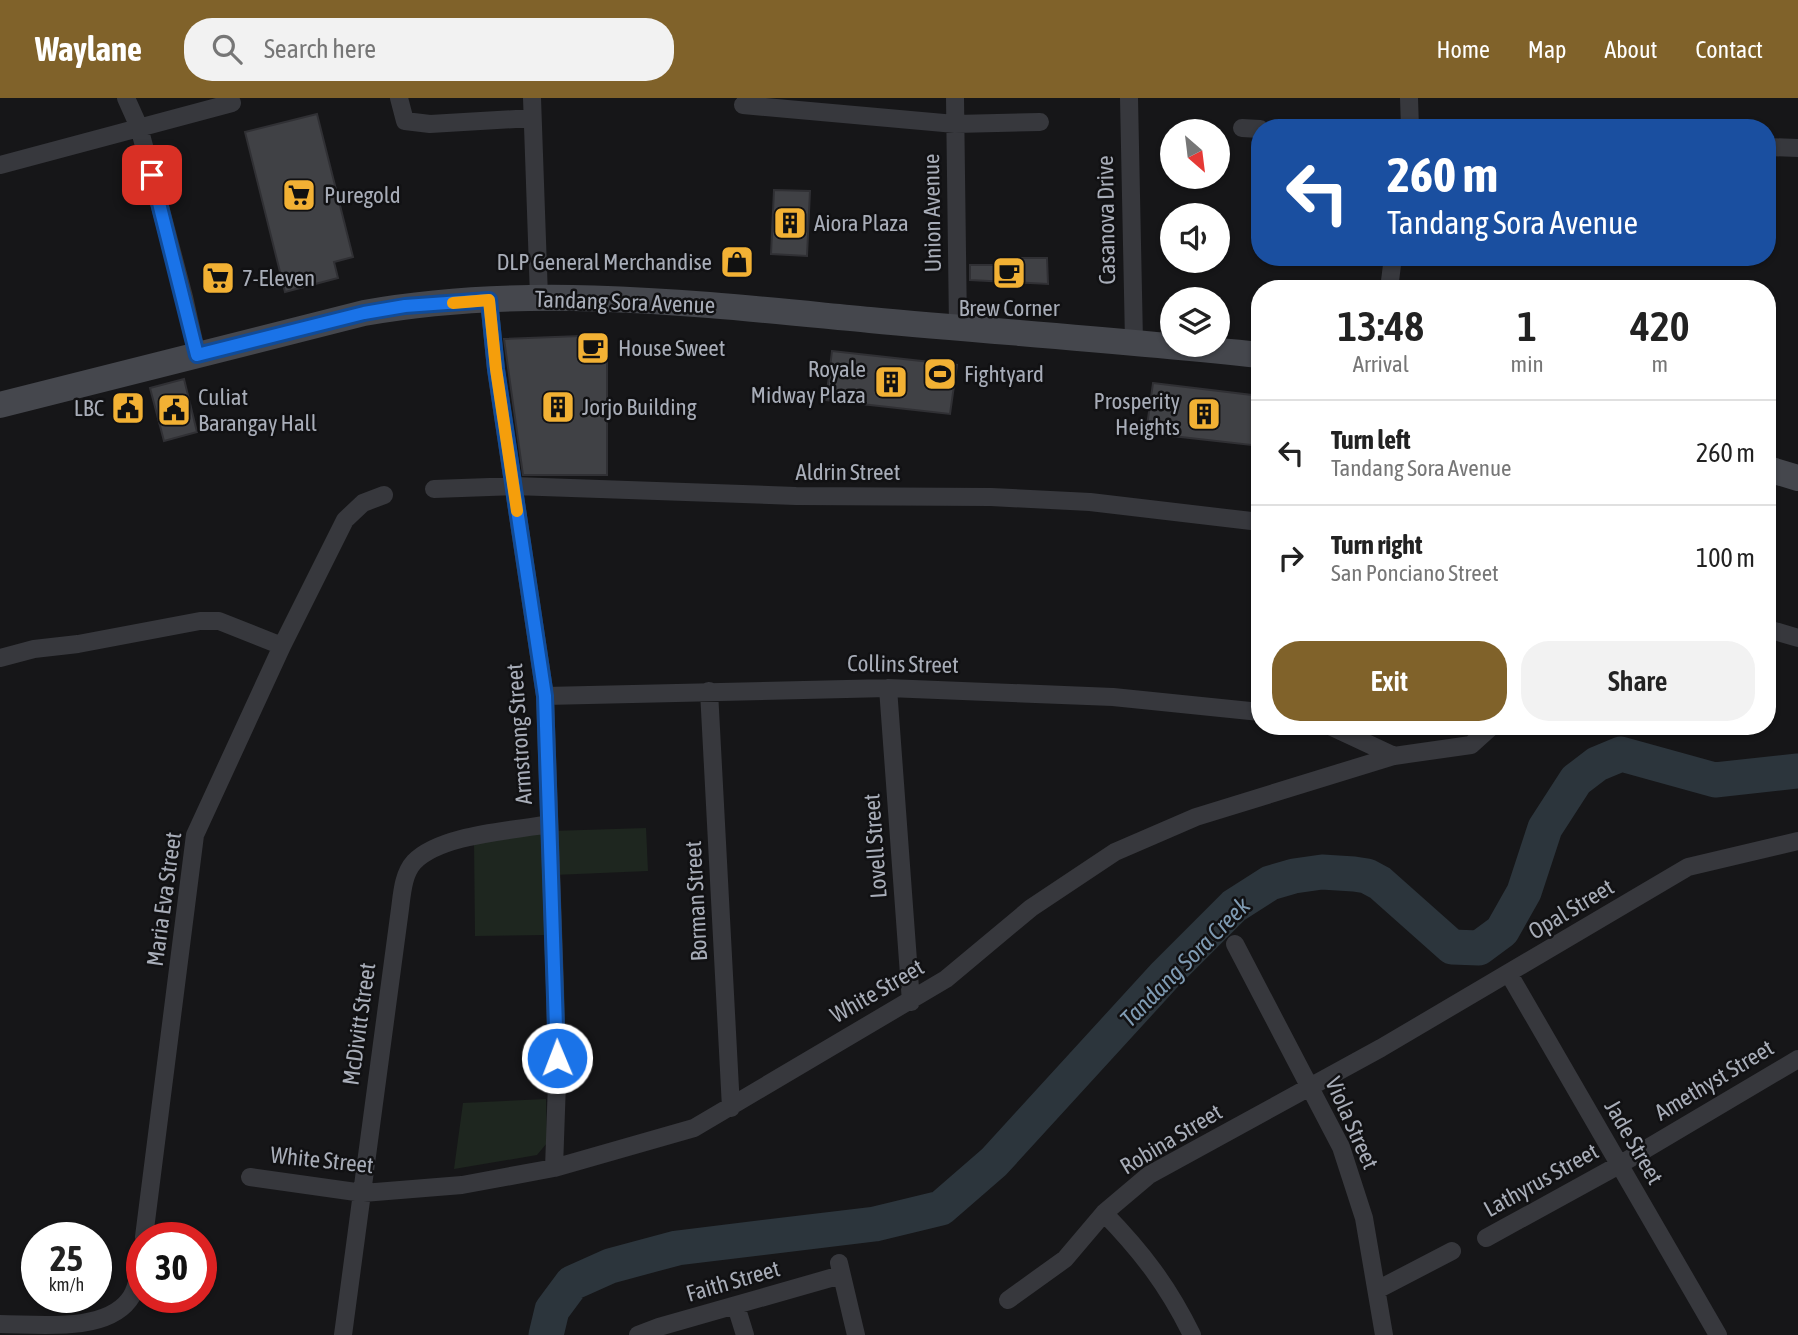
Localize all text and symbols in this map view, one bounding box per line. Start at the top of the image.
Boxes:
search box [184,18,674,81]
text: Waylane [35,30,142,68]
icon: search [208,30,246,68]
text: Search here [264,34,376,64]
text: Home [1436,36,1490,63]
text: Map [1528,36,1566,63]
text: About [1604,36,1657,63]
text: Contact [1695,36,1763,63]
north arrow [1160,119,1230,189]
map controls [1160,119,1230,357]
pin [122,145,182,205]
text: 260 m [1387,146,1498,202]
icon: left [1272,147,1363,238]
street label: Union Avenue [918,153,946,273]
street label: Casanova Drive [1092,155,1120,285]
icon: arrive [133,156,171,194]
supermarket icon: Puregold [280,176,318,214]
place label: Puregold [324,182,401,208]
button: sound [1160,203,1230,273]
building icon: Aiora Plaza [771,204,809,242]
text: Tandang Sora Avenue [1387,204,1638,241]
place label: Aiora Plaza [814,210,909,236]
shop icon: DLP General Merchandise [718,243,756,281]
place label: DLP General Merchandise [496,249,712,275]
cafe icon: Brew Corner [990,254,1028,292]
supermarket icon: 7-Eleven [199,259,237,297]
place label: 7-Eleven [242,265,315,291]
street label: Tandang Sora Avenue [534,286,716,318]
button: layers [1160,287,1230,357]
place label: Brew Corner [958,295,1061,321]
text: 13:48 [1338,302,1424,350]
text: 1 [1517,302,1537,350]
text: 420 [1630,302,1689,350]
cafe icon: House Sweet [574,329,612,367]
place label: House Sweet [618,335,725,361]
text: Arrival [1353,351,1409,377]
text: min [1511,351,1544,377]
text: m [1652,351,1668,377]
sports icon: Fightyard [921,355,959,393]
place label: Royale Midway Plaza [751,356,866,408]
place label: Fightyard [964,361,1044,387]
building icon: Royale Midway Plaza [872,363,910,401]
place label: Culiat Barangay Hall [198,384,317,436]
building icon: Jorjo Building [539,388,577,426]
place label: Prosperity Heights [1093,388,1180,440]
public building icon: LBC [109,389,147,427]
public building icon: Culiat Barangay Hall [155,391,193,429]
place label: Jorjo Building [582,394,697,420]
place label: LBC [74,395,104,421]
building icon: Prosperity Heights [1185,395,1223,433]
text: Turn left [1331,425,1411,455]
icon: left [1272,434,1310,472]
text: 260 m [1696,438,1755,468]
text: Tandang Sora Avenue [1331,455,1511,481]
street label: Aldrin Street [796,459,900,485]
text: Turn right [1331,530,1422,560]
icon: right [1272,539,1310,577]
text: 100 m [1696,543,1755,573]
text: San Ponciano Street [1331,560,1499,586]
button: Exit [1272,641,1507,721]
button: Share [1521,641,1755,721]
street label: Collins Street [847,650,959,678]
street label: Armstrong Street [501,662,537,806]
street label: Lovell Street [858,793,892,899]
street label: Maria Eva Street [142,830,186,968]
street label: Borman Street [680,840,712,962]
street label: Opal Street [1524,873,1618,945]
water label: Tandang Sora Creek [1115,891,1256,1032]
street label: White Street [826,954,928,1028]
street label: McDivitt Street [338,961,380,1087]
position arrow [520,1021,594,1095]
street label: Amethyst Street [1650,1034,1778,1126]
street label: Viola Street [1320,1073,1384,1173]
street label: Jade Street [1599,1095,1669,1189]
street label: Robina Street [1115,1099,1227,1179]
street label: Lathyrus Street [1479,1138,1603,1222]
street label: White Street [269,1142,375,1178]
speed limit sign: 30 [126,1222,217,1313]
text: 25 [50,1238,83,1278]
street label: Faith Street [683,1255,783,1307]
text: km/h [49,1274,84,1295]

